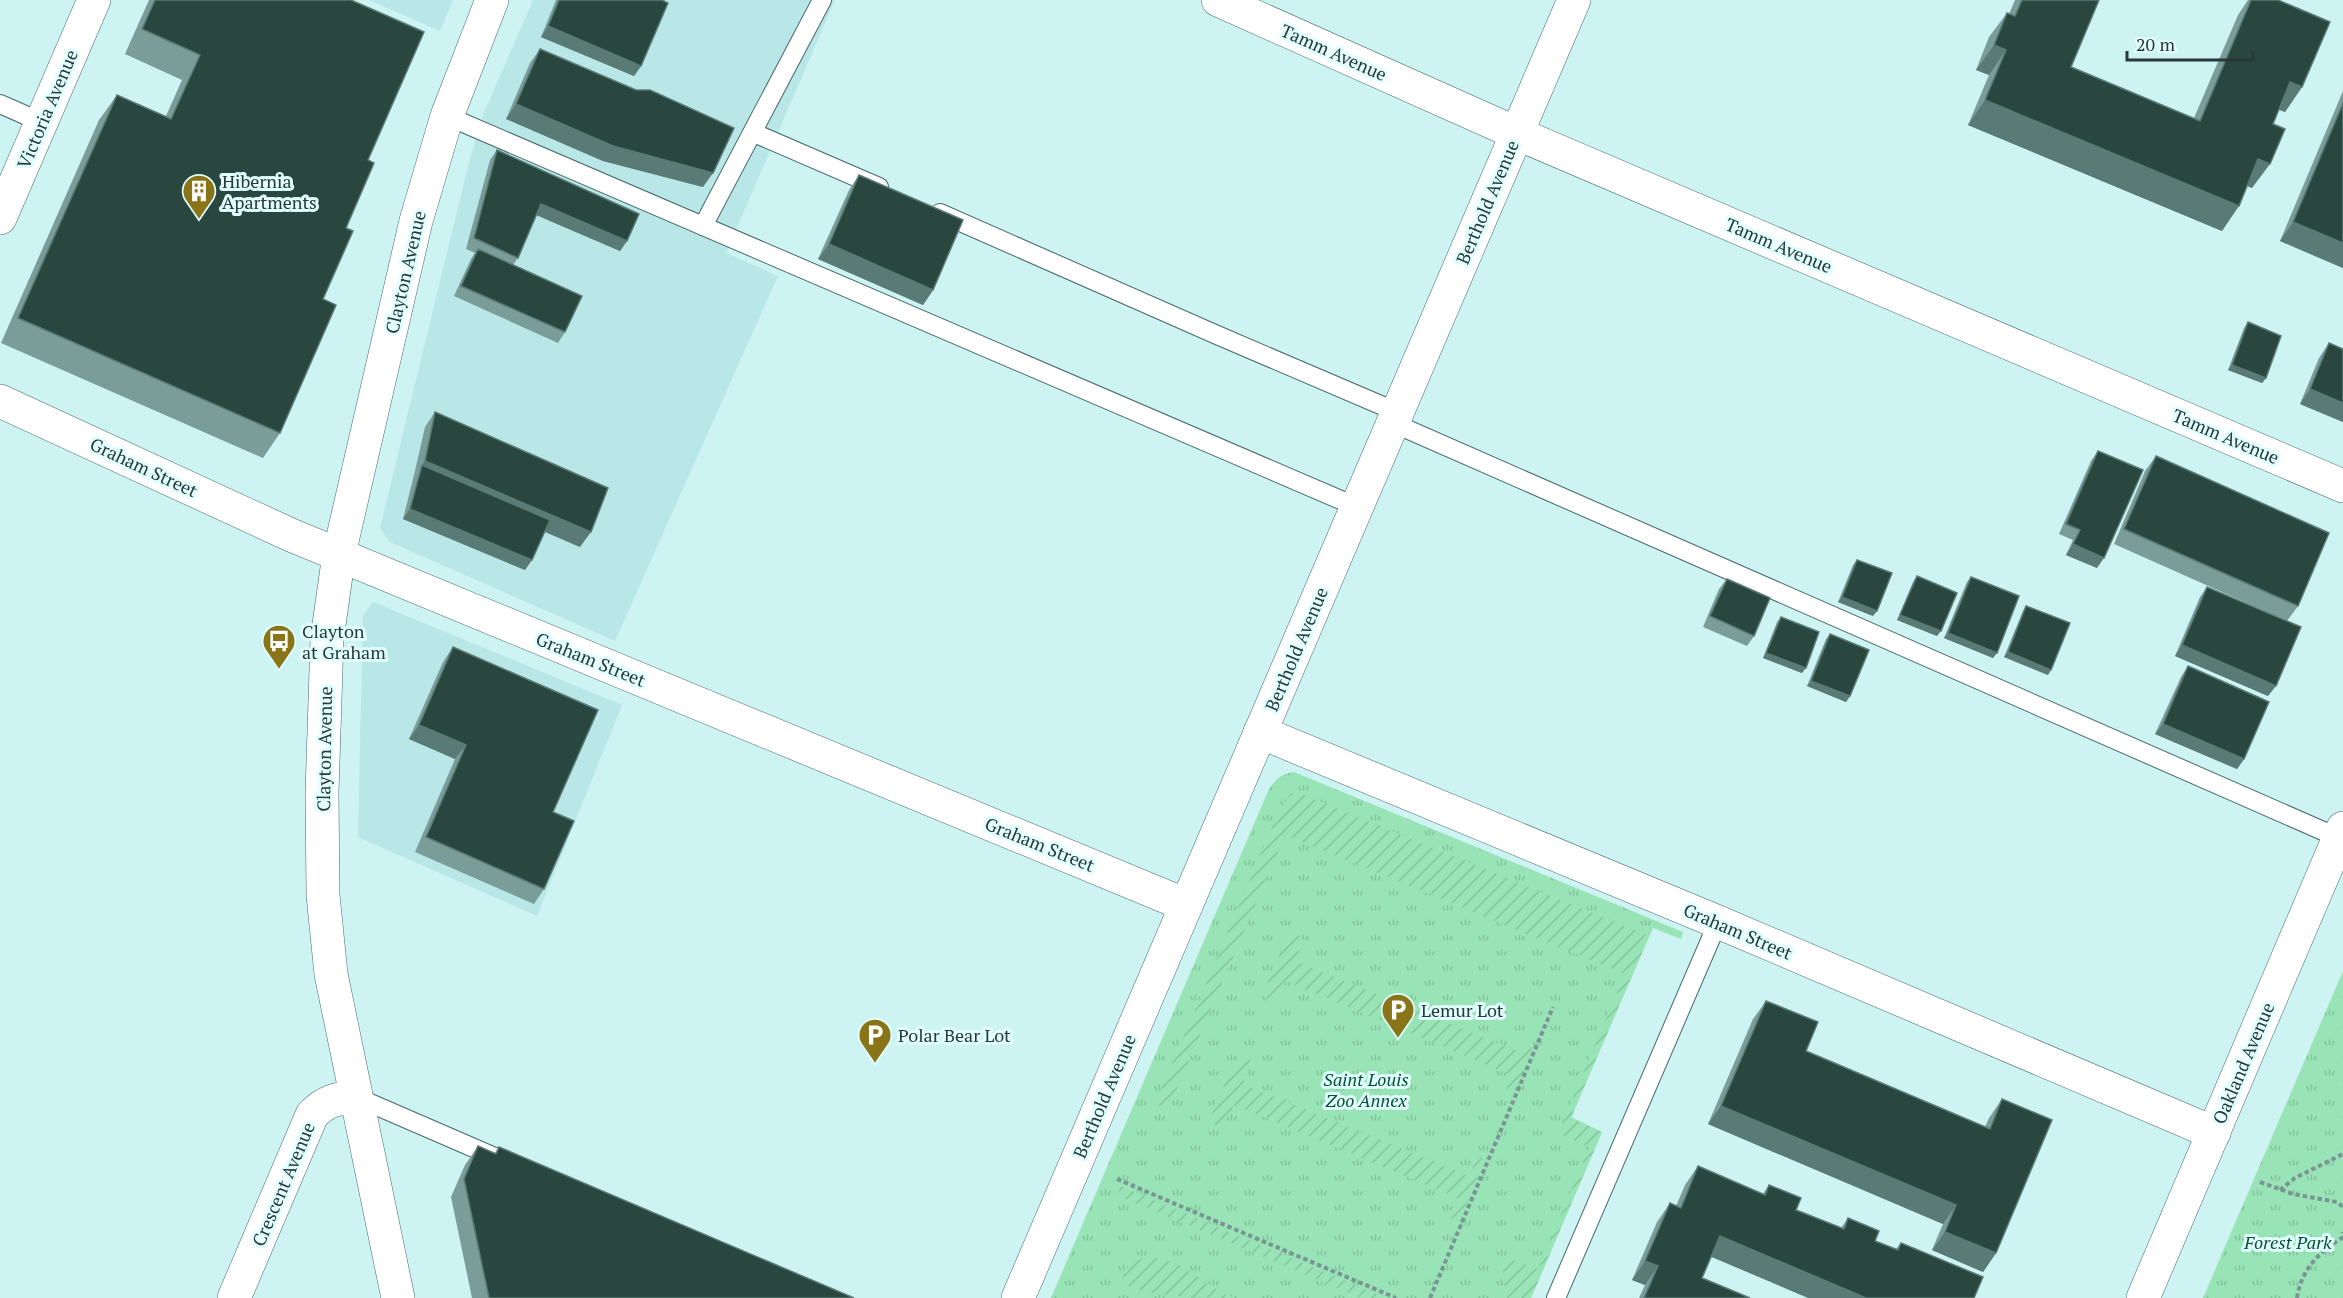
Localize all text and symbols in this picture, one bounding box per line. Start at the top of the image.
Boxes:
street label: Tamm Avenue [1277,18,1391,86]
scale bar [2127,24,2253,62]
text: 20 m [2136,32,2176,56]
street label: Victoria Avenue [11,46,83,172]
street label: Berthold Avenue [1450,136,1524,268]
place label: Hibernia Apartments [222,169,317,214]
building icon: Hibernia Apartments [181,173,217,220]
street label: Clayton Avenue [379,208,431,336]
street label: Tamm Avenue [1722,212,1836,278]
street label: Tamm Avenue [2169,403,2283,469]
street label: Graham Street [86,432,202,503]
street label: Berthold Avenue [1259,583,1333,715]
place label: Clayton at Graham [302,619,386,664]
bus stop icon: Clayton at Graham [261,623,297,670]
street label: Graham Street [533,626,650,692]
street label: Clayton Avenue [311,686,337,812]
street label: Graham Street [982,811,1099,877]
street label: Graham Street [1680,897,1796,965]
parking icon: Lemur Lot [1380,992,1416,1039]
place label: Lemur Lot [1421,998,1504,1022]
street label: Oakland Avenue [2207,999,2279,1127]
parking icon: Polar Bear Lot [857,1017,893,1064]
place label: Polar Bear Lot [898,1023,1011,1047]
street label: Berthold Avenue [1067,1030,1141,1162]
park label: Saint Louis Zoo Annex [1323,1067,1409,1112]
street label: Crescent Avenue [246,1118,320,1250]
park label: Forest Park [2243,1230,2332,1254]

